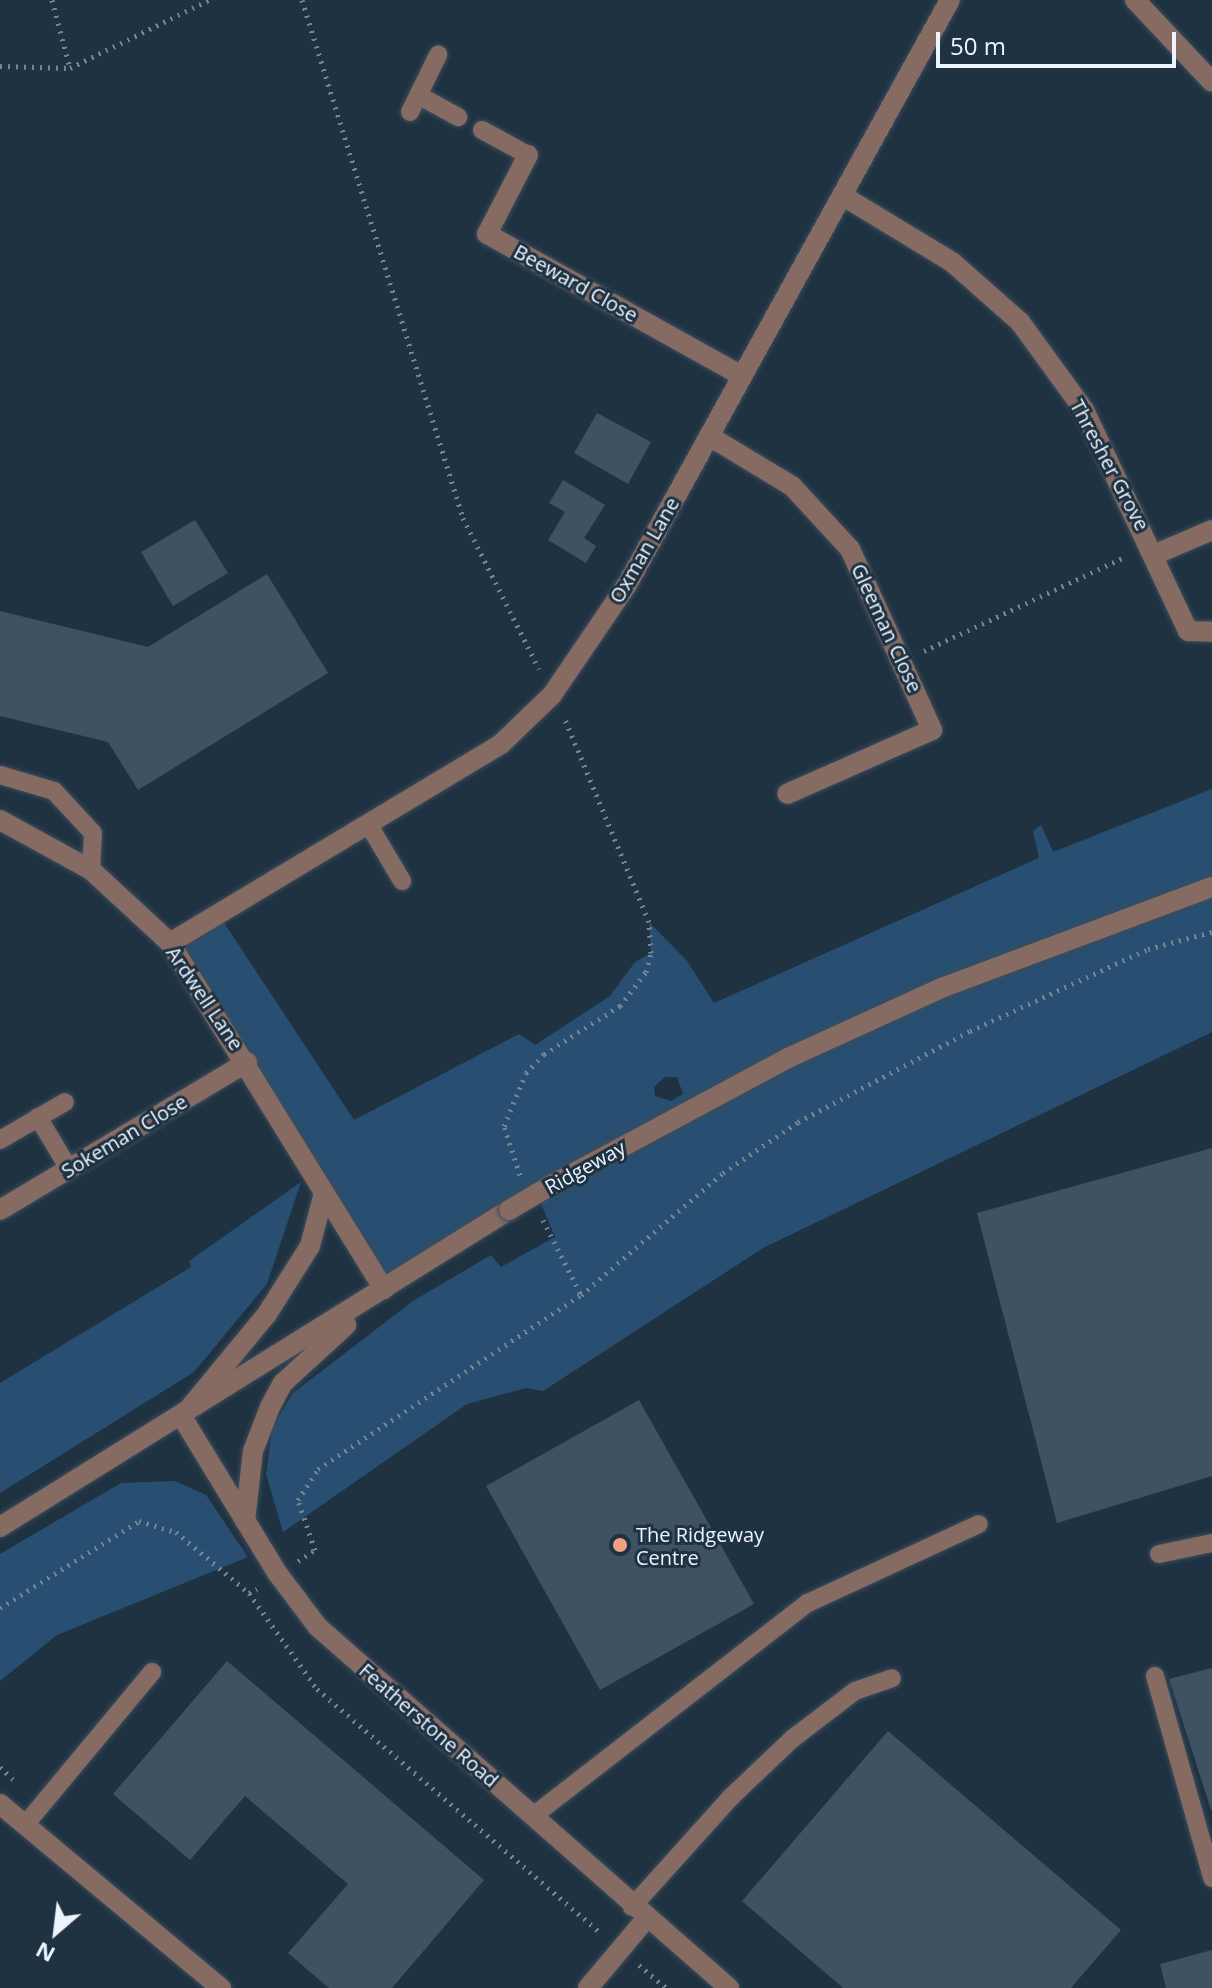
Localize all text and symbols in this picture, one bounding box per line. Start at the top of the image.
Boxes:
scale bar [940,16,1180,66]
text: 50 m [950,29,1006,62]
street label: Beeward Close [510,239,642,327]
street label: Thresher Grove [1065,395,1155,535]
street label: Oxman Lane [604,493,684,607]
street label: Gleeman Close [847,560,927,696]
street label: Ardwell Lane [161,941,249,1055]
street label: Sokeman Close [57,1089,191,1183]
street label: Ridgeway [541,1135,629,1199]
place label: The Ridgeway Centre [636,1522,764,1569]
marker: The Ridgeway Centre [611,1536,629,1554]
street label: Featherstone Road [354,1658,504,1792]
north arrow [16,1892,96,1972]
text: N [30,1936,60,1971]

